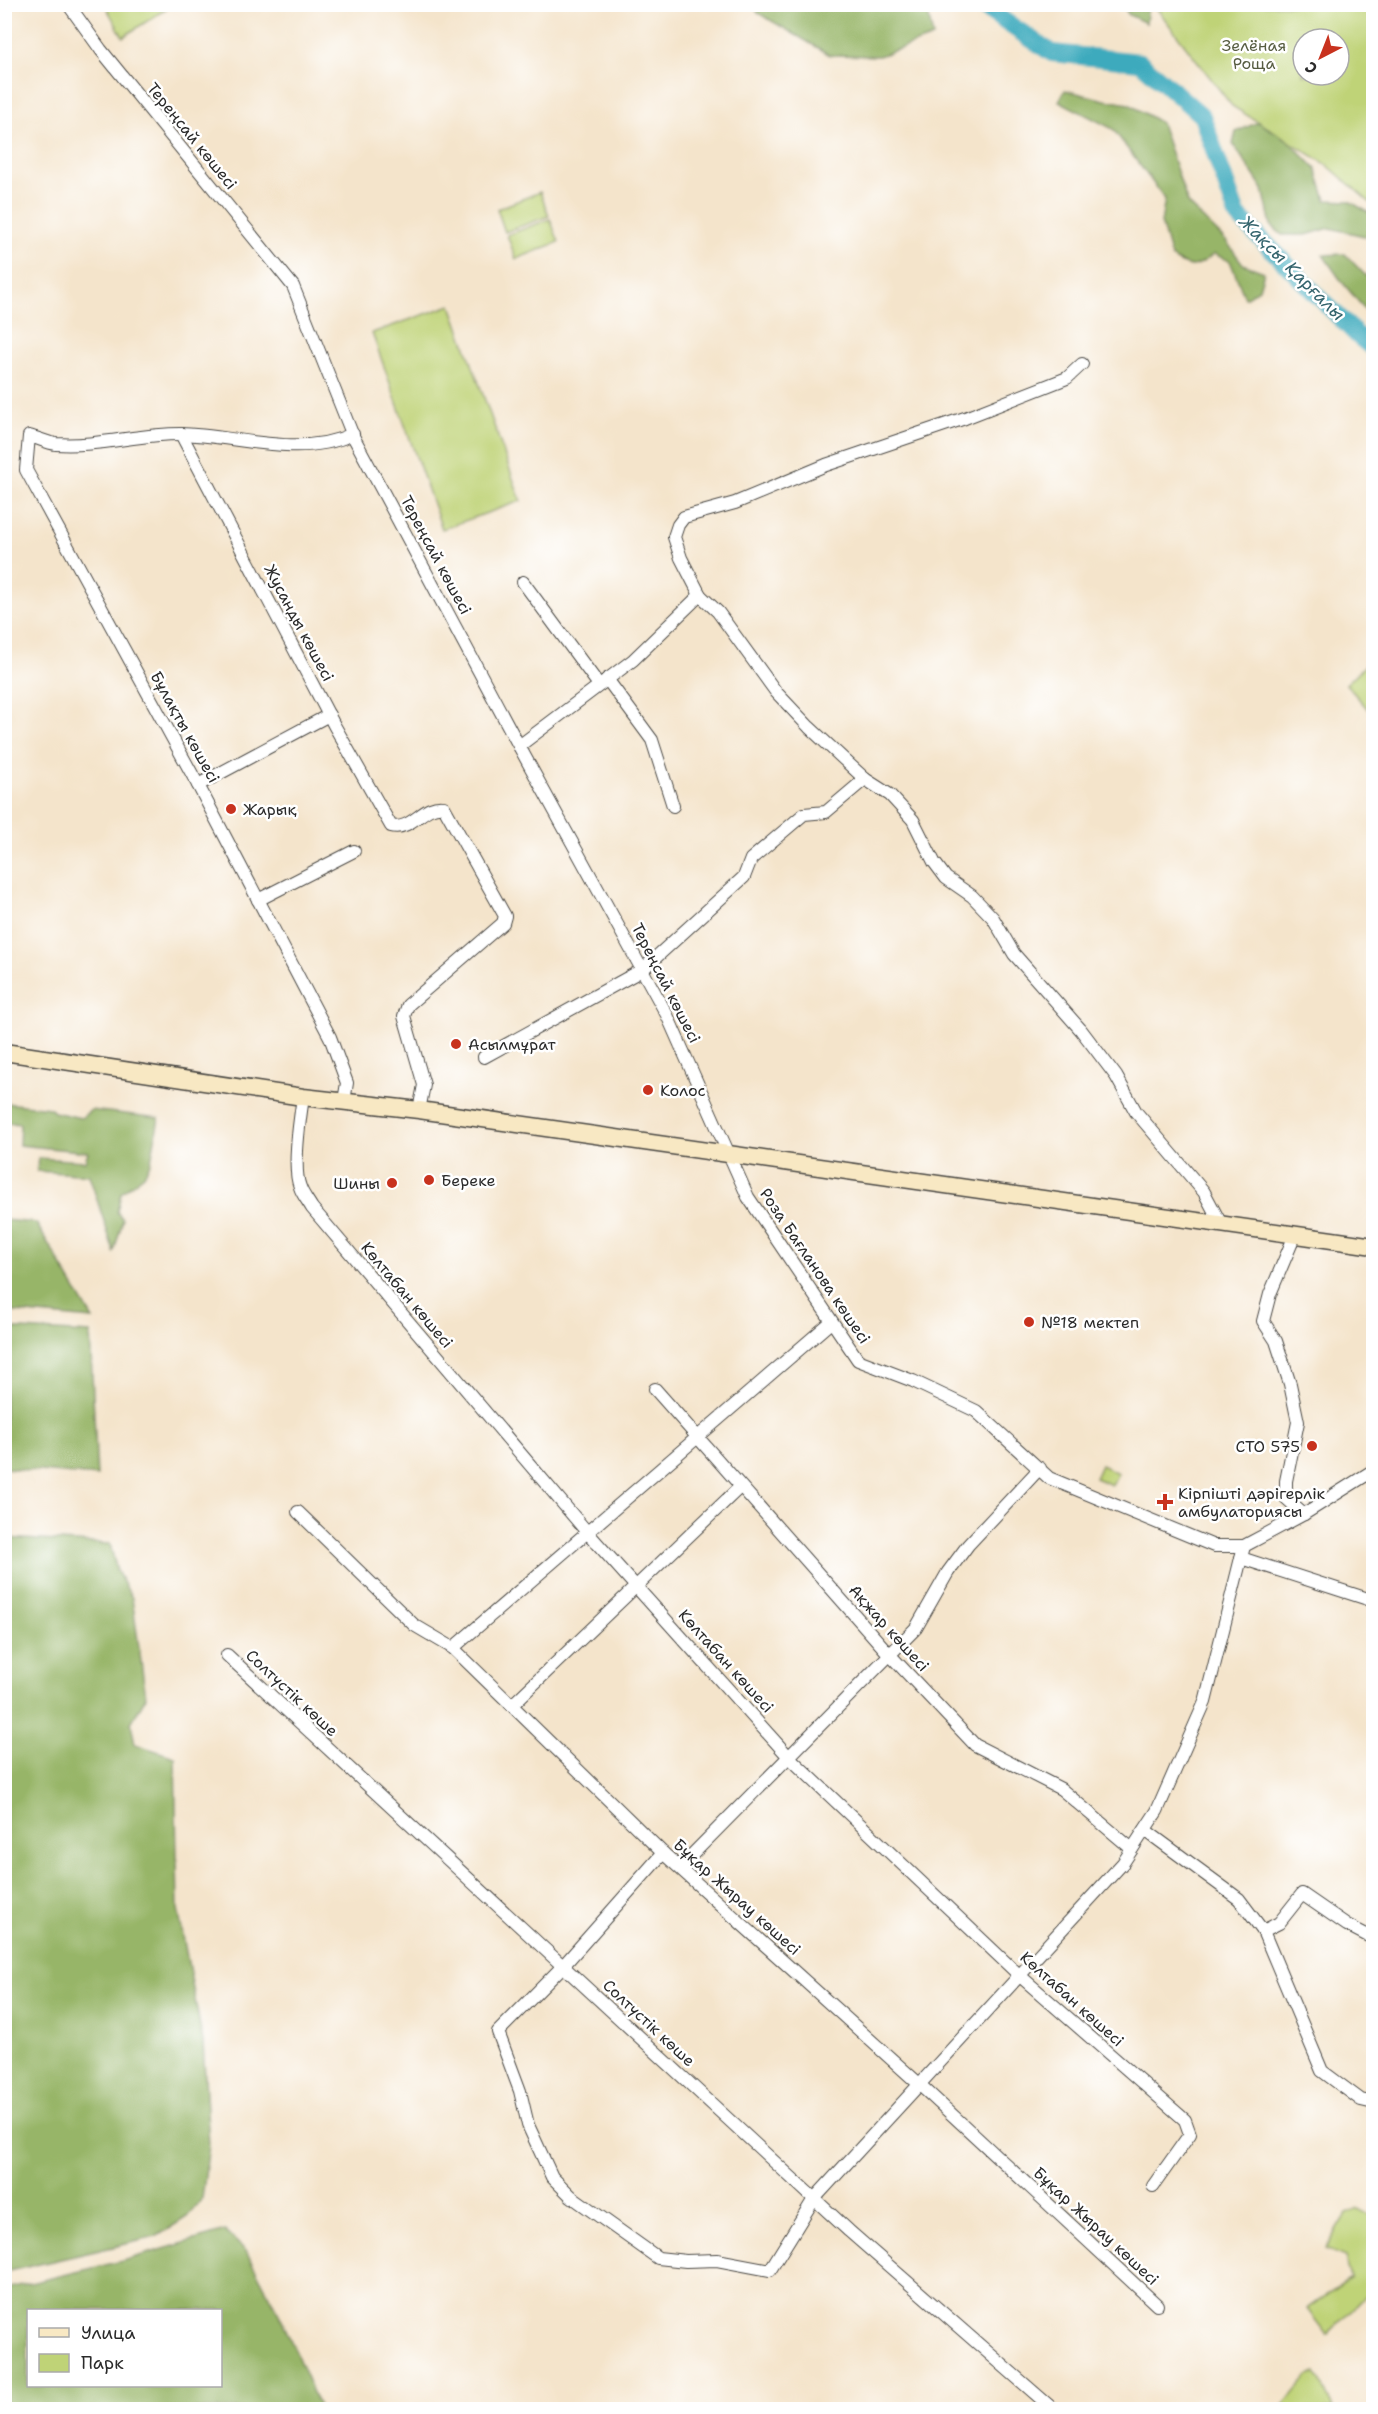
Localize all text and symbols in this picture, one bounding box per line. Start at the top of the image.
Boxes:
north arrow [1291,27,1351,87]
park label: Зелёная Роща [1222,35,1286,74]
text: С [1300,57,1322,79]
street label: Тереңсай көшесі [142,78,242,194]
water label: Жақсы Қарғалы [1233,209,1350,326]
street label: Тереңсай көшесі [396,492,476,618]
street label: Жусанды көшесі [259,561,339,685]
street label: Бұлақты көшесі [146,667,224,787]
place label: Жарық [243,799,297,820]
marker: Жарық [224,802,238,816]
street label: Тереңсай көшесі [627,919,705,1047]
place label: Асылмұрат [468,1034,556,1055]
marker: Асылмұрат [449,1037,463,1051]
place label: Колос [660,1080,706,1101]
marker: Колос [641,1083,655,1097]
place label: Береке [441,1170,496,1191]
place label: Шины [333,1173,380,1194]
marker: Береке [422,1173,436,1187]
marker: Шины [385,1176,399,1190]
street label: Роза Бағланова көшесі [755,1184,875,1348]
street label: Көлтабан көшесі [356,1237,458,1353]
place label: №18 мектеп [1041,1312,1139,1333]
marker: №18 мектеп [1022,1315,1036,1329]
place label: СТО 575 [1235,1436,1300,1457]
marker: СТО 575 [1305,1439,1319,1453]
place label: Кірпішті дәрігерлік амбулаториясы [1178,1483,1326,1522]
marker: Кірпішті дәрігерлік амбулаториясы [1156,1493,1174,1511]
street label: Ақжар көшесі [844,1580,934,1676]
street label: Көлтабан көшесі [674,1605,778,1717]
street label: Солтүстік көше [241,1645,343,1741]
street label: Бұқар Жырау көшесі [669,1834,805,1960]
street label: Көлтабан көшесі [1016,1947,1128,2051]
street label: Солтүстік көше [598,1975,700,2071]
street label: Бұқар Жырау көшесі [1029,2162,1163,2290]
legend [27,2309,222,2387]
text: Улица [81,2321,135,2345]
text: Парк [81,2351,124,2375]

